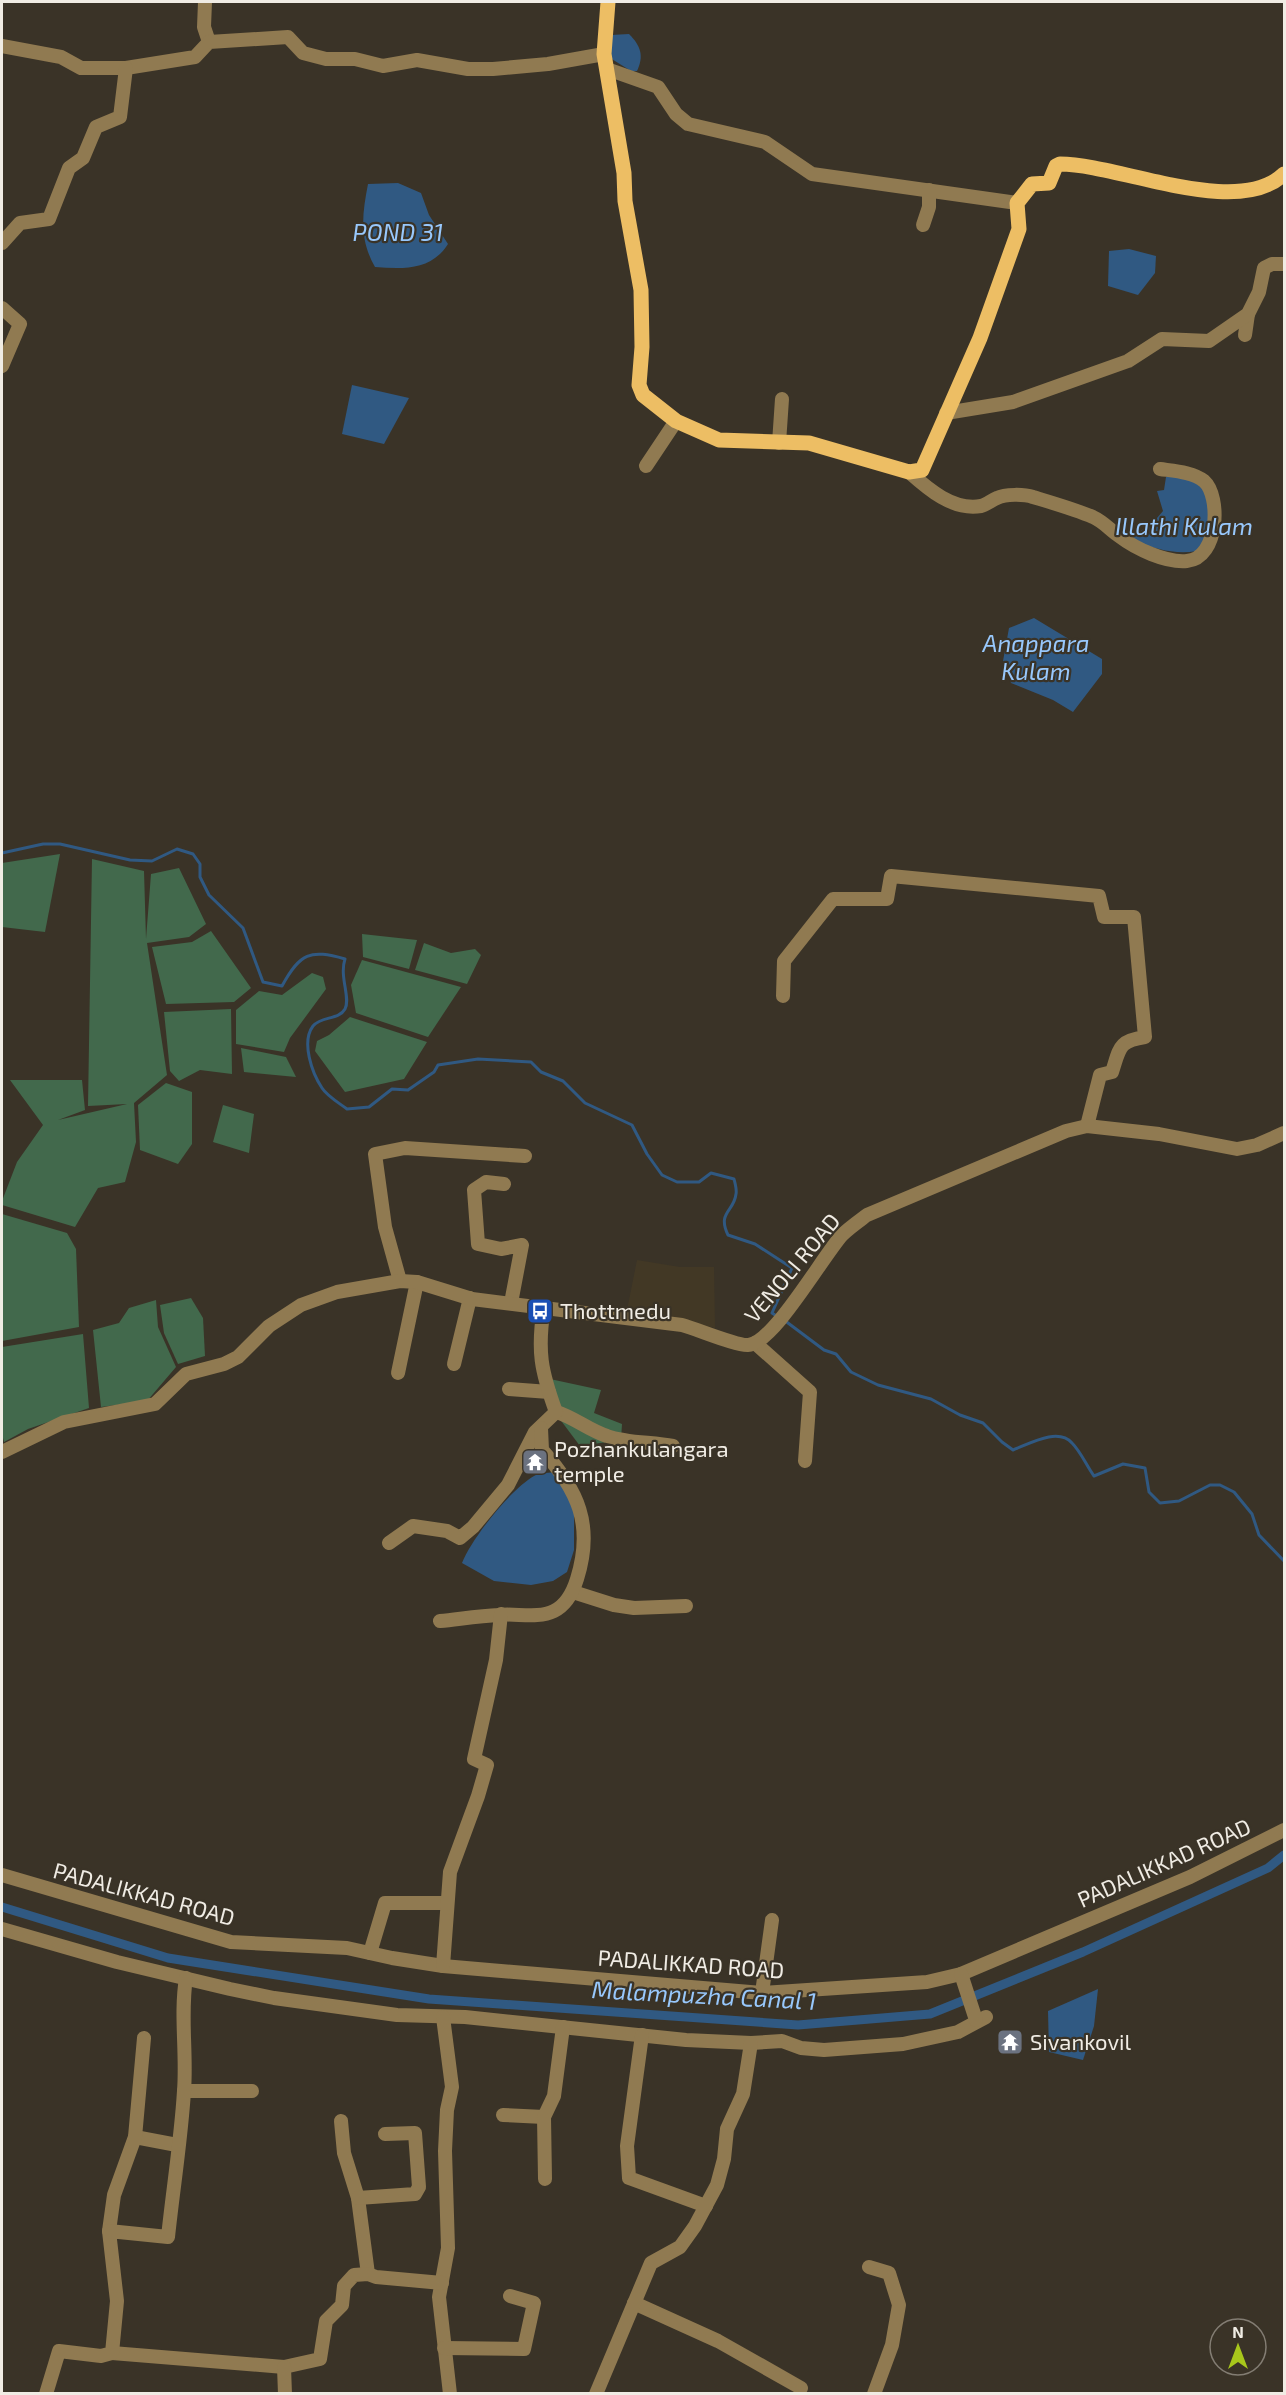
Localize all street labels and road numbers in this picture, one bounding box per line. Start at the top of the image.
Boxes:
street label: VENOLI ROAD [738,1208,844,1327]
street label: PADALIKKAD ROAD [1073,1812,1254,1912]
street label: PADALIKKAD ROAD [51,1856,238,1930]
street label: PADALIKKAD ROAD [597,1944,785,1982]

